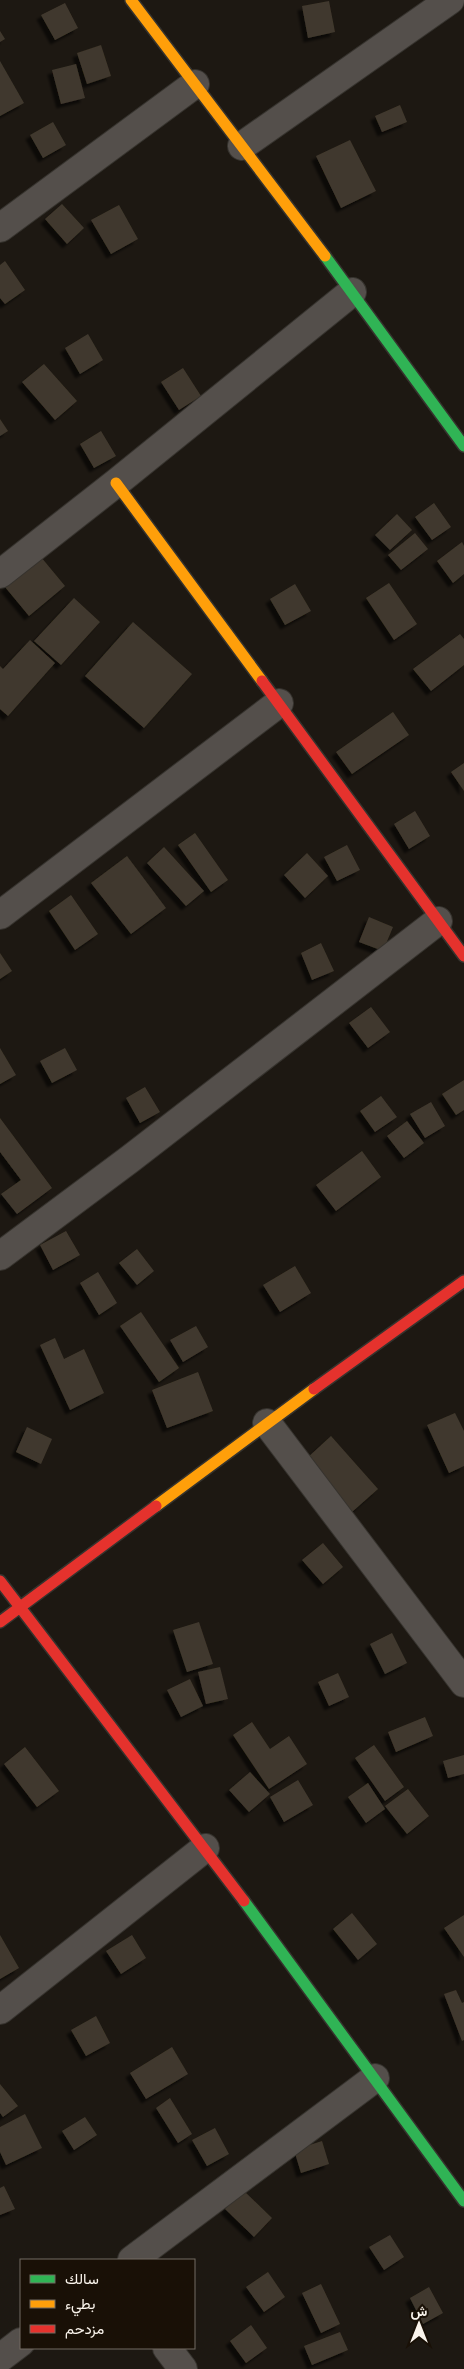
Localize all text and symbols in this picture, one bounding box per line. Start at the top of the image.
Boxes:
legend [20,2259,195,2349]
text: سالك [65,2272,99,2287]
text: بطيء [65,2297,95,2317]
north arrow [394,2299,444,2349]
text: ش [411,2305,428,2320]
text: مزدحم [65,2322,104,2339]

